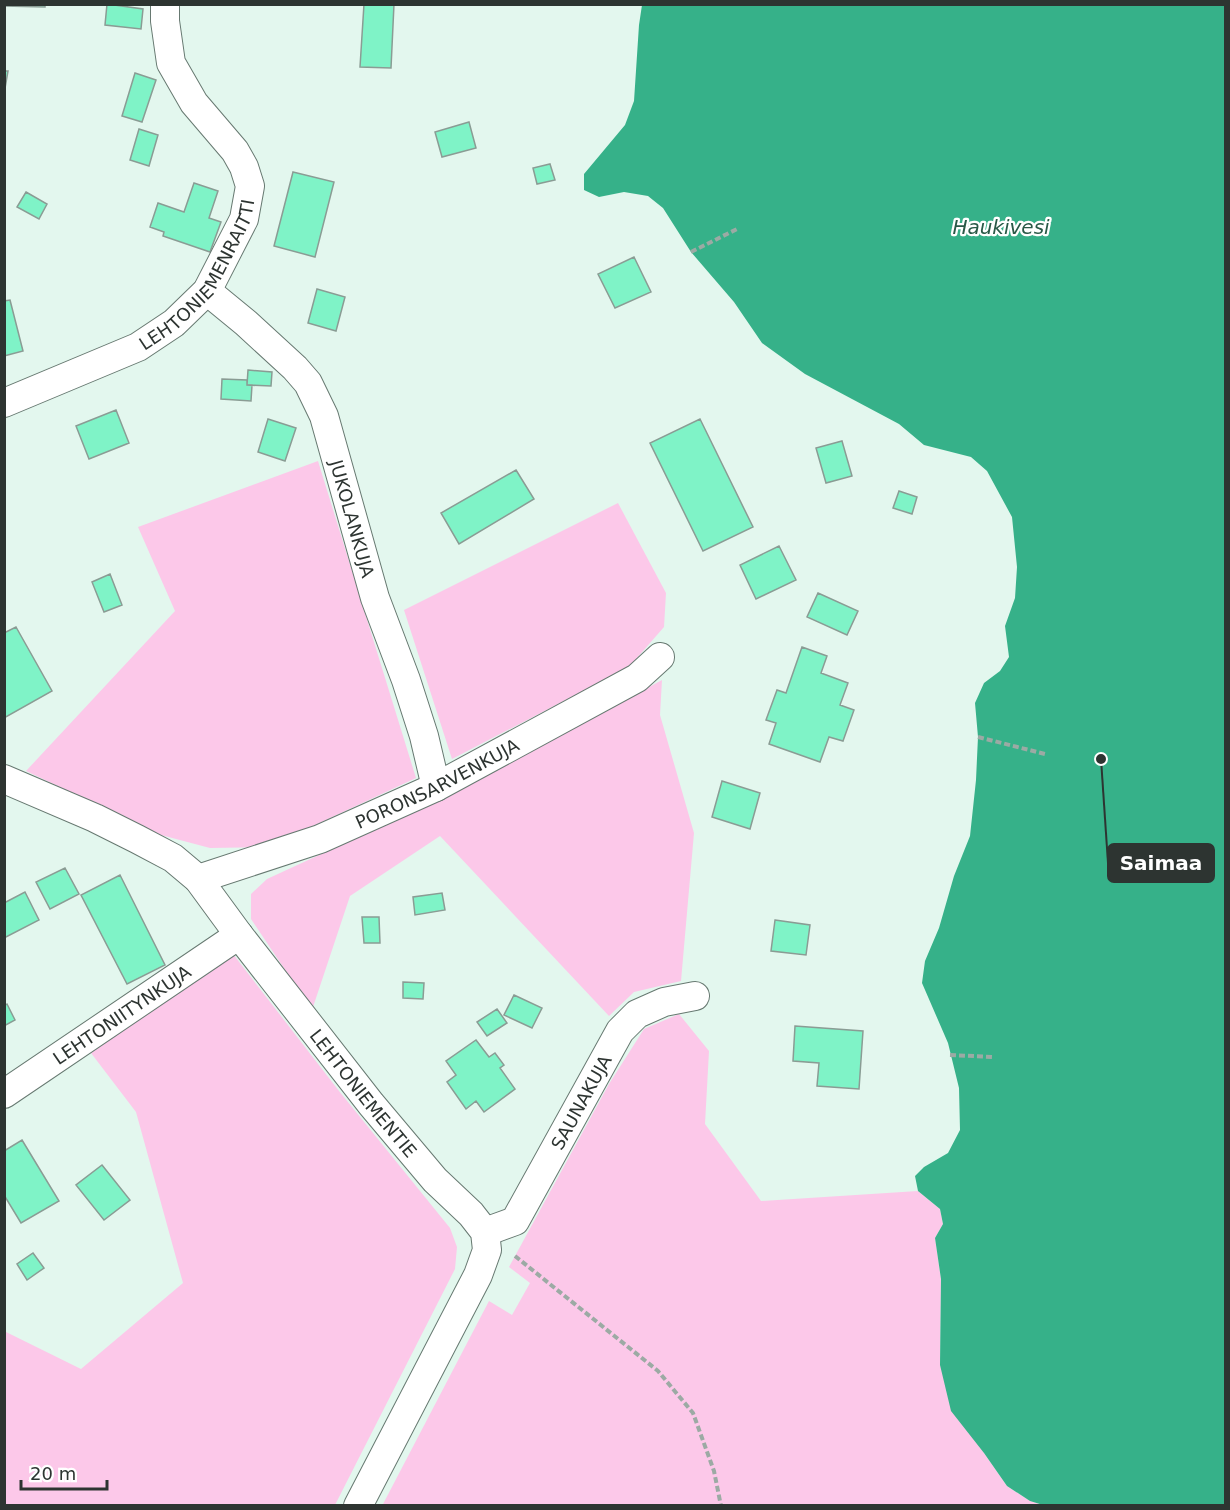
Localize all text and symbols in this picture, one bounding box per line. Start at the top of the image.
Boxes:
street label: LEHTONIEMENRAITTI [135,197,258,354]
water label: Haukivesi [952,215,1050,239]
street label: JUKOLANKUJA [326,456,379,581]
street label: PORONSARVENKUJA [352,733,523,832]
callout: Saimaa [1108,844,1214,882]
text: Saimaa [1120,851,1202,875]
street label: LEHTONIITYNKUJA [49,960,195,1068]
street label: LEHTONIEMENTIE [306,1025,422,1161]
street label: SAUNAKUJA [546,1050,616,1153]
scale bar [21,1453,106,1491]
text: 20 m [30,1463,76,1484]

